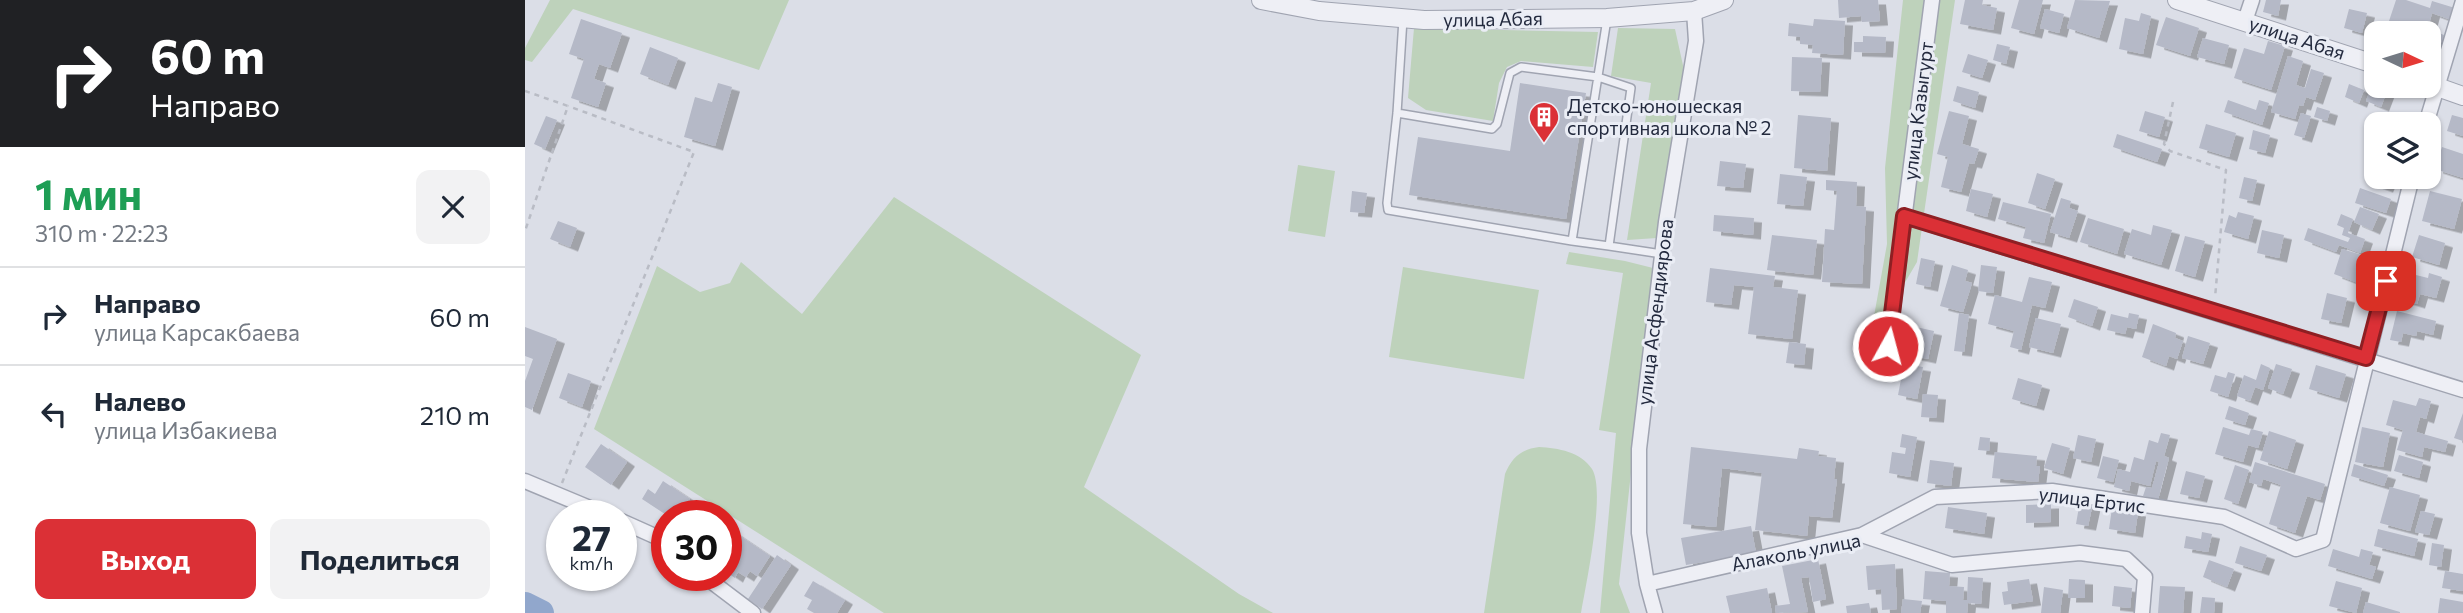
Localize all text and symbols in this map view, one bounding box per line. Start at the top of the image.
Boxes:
street label: улица Абая [1443,6,1543,31]
street label: улица Абая [2246,11,2348,64]
north arrow [2364,21,2441,98]
map controls [2364,21,2441,189]
text: 60 m [150,24,265,84]
icon: right [35,28,126,119]
street label: улица Казыгурт [1898,40,1937,181]
text: Направо [150,84,280,124]
place label: Детско-юношеская спортивная школа № 2 [1567,94,1771,139]
building icon: Детско-юношеская спортивная школа № 2 [1527,100,1561,144]
button: layers [2364,112,2441,189]
text: 1 мин [35,167,142,219]
button: close [416,170,490,244]
street label: улица Асфендиярова [1632,217,1677,407]
text: 310 m · 22:23 [35,219,168,247]
pin [2356,251,2416,311]
icon: arrive [2367,262,2405,300]
text: Направо [94,287,201,318]
icon: right [35,297,73,335]
text: 60 m [430,301,490,332]
position arrow [1851,309,1925,383]
text: улица Карсакбаева [94,318,300,346]
text: Налево [94,385,186,416]
icon: left [35,395,73,433]
text: 210 m [420,399,490,430]
text: улица Избакиева [94,416,277,444]
street label: улица Ертис [2038,482,2147,517]
speed limit sign: 30 [651,500,742,591]
text: 27 [572,515,611,558]
button: Выход [35,519,256,599]
button: Поделиться [270,519,490,599]
street label: Алаколь улица [1729,528,1863,575]
text: km/h [570,552,613,574]

